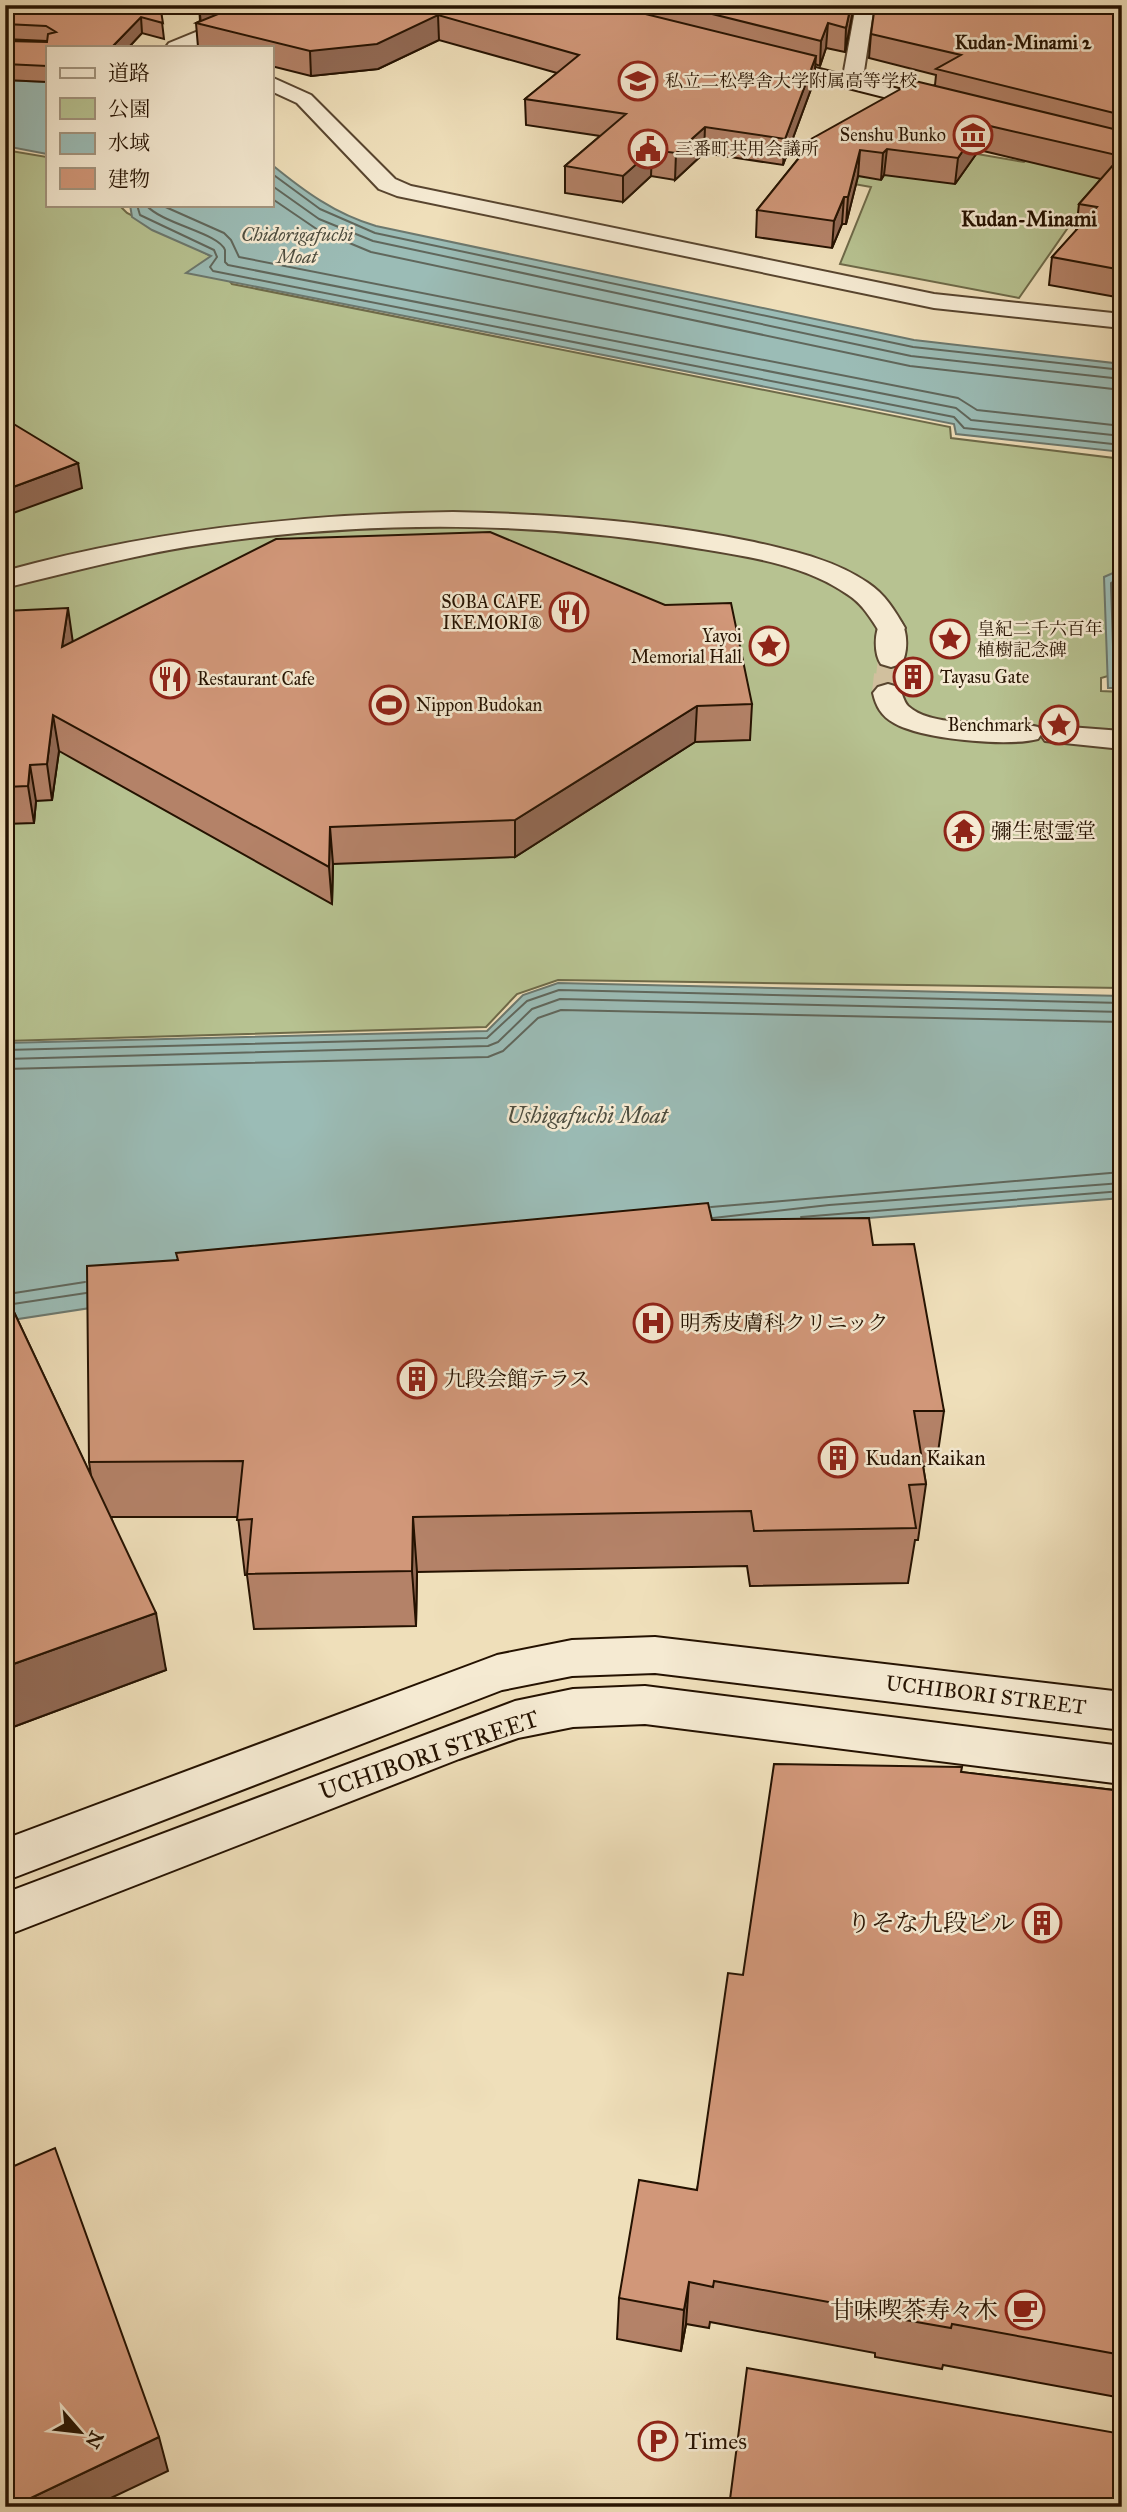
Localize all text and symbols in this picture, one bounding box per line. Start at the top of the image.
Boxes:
district label: Kudan-Minami 2 [955,31,1092,54]
legend [46,46,273,206]
text: 道路 [108,60,150,86]
school or university icon: 私立二松學舎大学附属高等学校 [617,60,659,102]
place label: 私立二松學舎大学附属高等学校 [665,70,917,92]
text: 公園 [108,96,150,122]
museum icon: Senshu Bunko [952,114,994,156]
place label: Senshu Bunko [840,124,946,146]
public building icon: 三番町共用会議所 [627,128,669,170]
text: 水域 [108,130,150,156]
place label: 三番町共用会議所 [675,138,819,160]
text: 建物 [108,166,150,192]
district label: Kudan-Minami [961,206,1097,232]
water label: Chidorigafuchi Moat [241,223,353,268]
place label: SOBA CAFE IKEMORI® [441,591,542,634]
restaurant icon: SOBA CAFE IKEMORI® [548,591,590,633]
place icon: 皇紀二千六百年 植樹記念碑 [929,618,971,660]
place label: 皇紀二千六百年 植樹記念碑 [977,618,1103,661]
place label: Yayoi Memorial Hall [631,625,742,668]
place icon: Yayoi Memorial Hall [748,625,790,667]
building icon: Tayasu Gate [892,656,934,698]
restaurant icon: Restaurant Cafe [149,658,191,700]
place label: Tayasu Gate [940,666,1029,688]
place label: Restaurant Cafe [197,668,315,690]
sports icon: Nippon Budokan [368,684,410,726]
place label: Nippon Budokan [416,694,543,716]
place icon: Benchmark [1038,704,1080,746]
place label: Benchmark [948,714,1033,736]
temple icon: 彌生慰霊堂 [943,810,985,852]
place label: 彌生慰霊堂 [991,818,1096,844]
water label: Ushigafuchi Moat [506,1101,670,1129]
hospital icon: 明秀皮膚科クリニック [632,1302,674,1344]
place label: 明秀皮膚科クリニック [680,1310,889,1336]
building icon: 九段会館テラス [396,1358,438,1400]
place label: 九段会館テラス [444,1366,590,1392]
building icon: Kudan Kaikan [817,1437,859,1479]
place label: Kudan Kaikan [865,1445,986,1471]
street label: UCHIBORI STREET [884,1670,1088,1720]
street label: UCHIBORI STREET [315,1703,543,1807]
building icon: りそな九段ビル [1021,1902,1063,1944]
place label: りそな九段ビル [847,1908,1015,1938]
cafe icon: 甘味喫茶寿々木 [1004,2289,1046,2331]
place label: 甘味喫茶寿々木 [830,2295,998,2325]
north arrow [46,2396,116,2466]
parking icon: Times [637,2420,679,2462]
place label: Times [685,2426,747,2456]
text: N [81,2427,109,2452]

